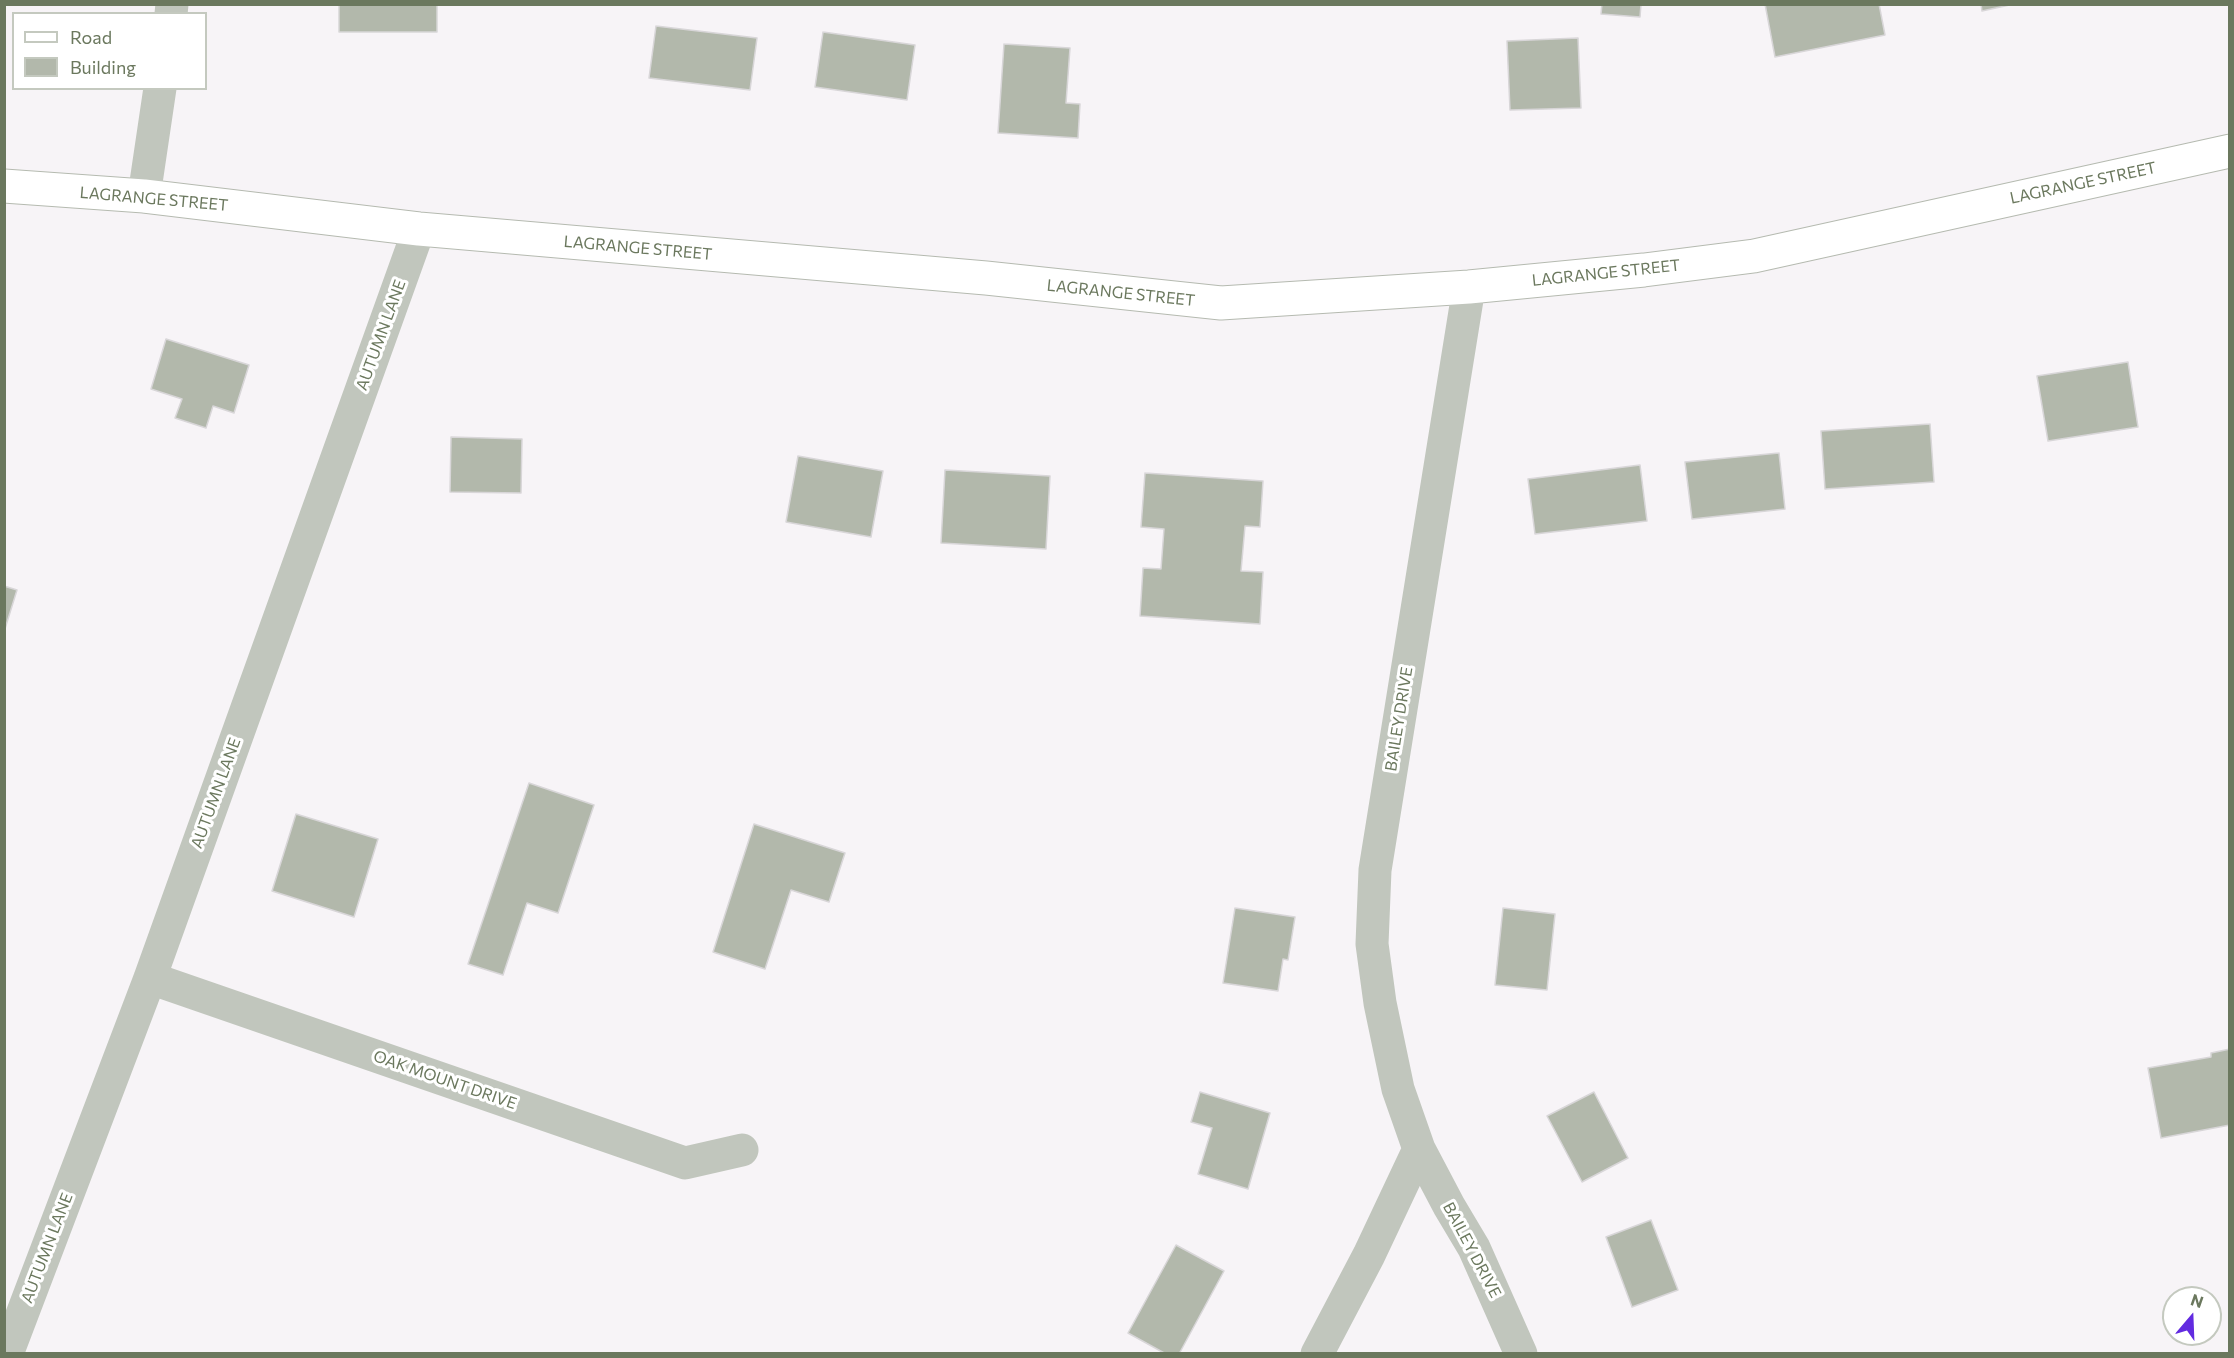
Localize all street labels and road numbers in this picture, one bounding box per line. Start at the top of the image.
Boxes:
street label: LAGRANGE STREET [2008,158,2158,208]
street label: LAGRANGE STREET [79,183,229,215]
street label: LAGRANGE STREET [563,232,713,264]
street label: LAGRANGE STREET [1531,256,1681,290]
street label: LAGRANGE STREET [1046,276,1196,310]
street label: AUTUMN LANE [352,277,410,393]
street label: BAILEY DRIVE [1381,665,1417,773]
street label: AUTUMN LANE [187,735,245,851]
street label: OAK MOUNT DRIVE [371,1046,519,1114]
street label: AUTUMN LANE [17,1190,77,1306]
street label: BAILEY DRIVE [1439,1199,1505,1301]

